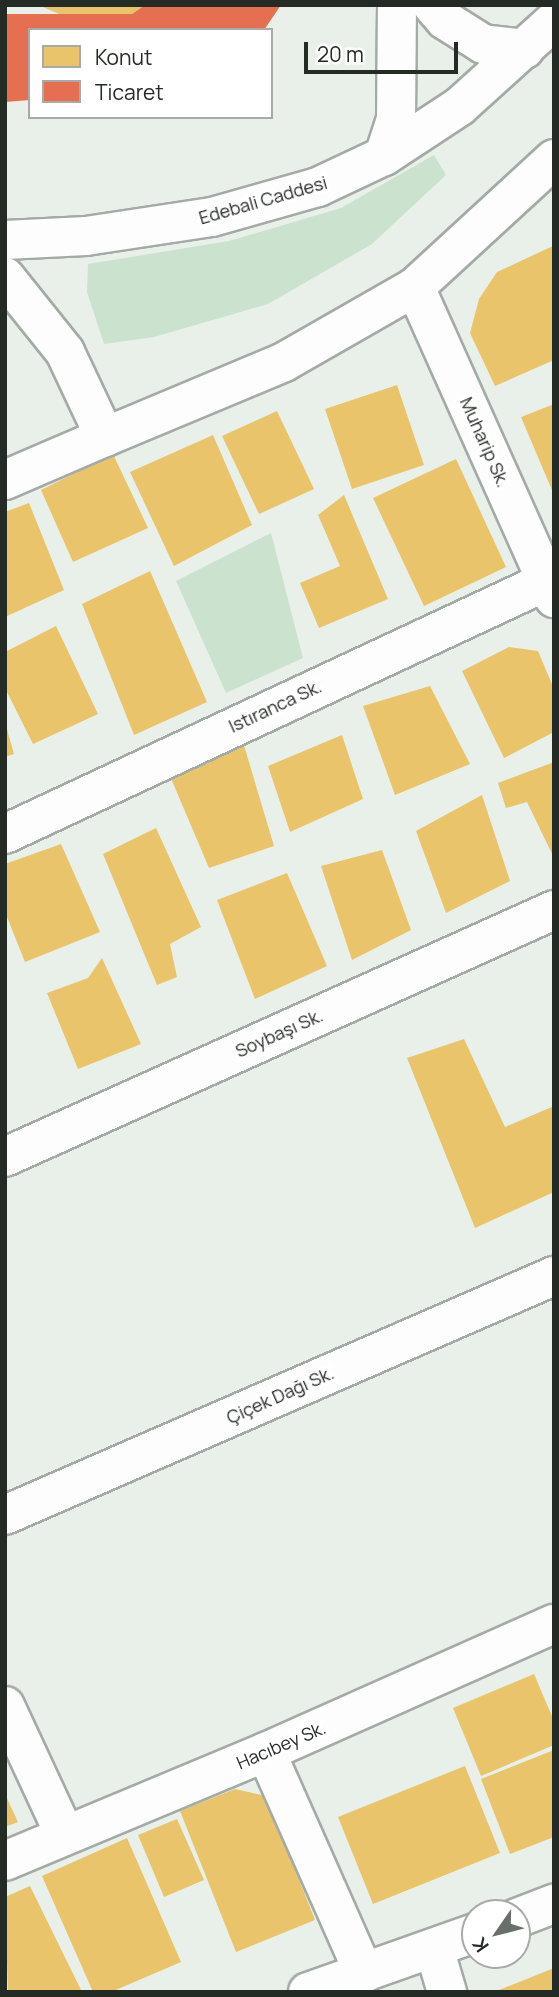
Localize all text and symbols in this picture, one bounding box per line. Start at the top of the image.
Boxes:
legend [28,28,273,119]
scale bar [307,28,461,72]
text: 20 m [317,40,364,68]
text: Konut [95,43,152,71]
text: Ticaret [95,78,164,106]
street label: Edebali Caddesi [196,171,330,229]
street label: Muharip Sk. [456,394,514,490]
street label: Istıranca Sk. [225,675,325,737]
street label: Soybaşı Sk. [232,1004,326,1062]
street label: Çiçek Dağı Sk. [223,1362,337,1428]
street label: Hacıbey Sk. [233,1717,329,1773]
north arrow [461,1899,531,1969]
text: K [466,1932,495,1957]

